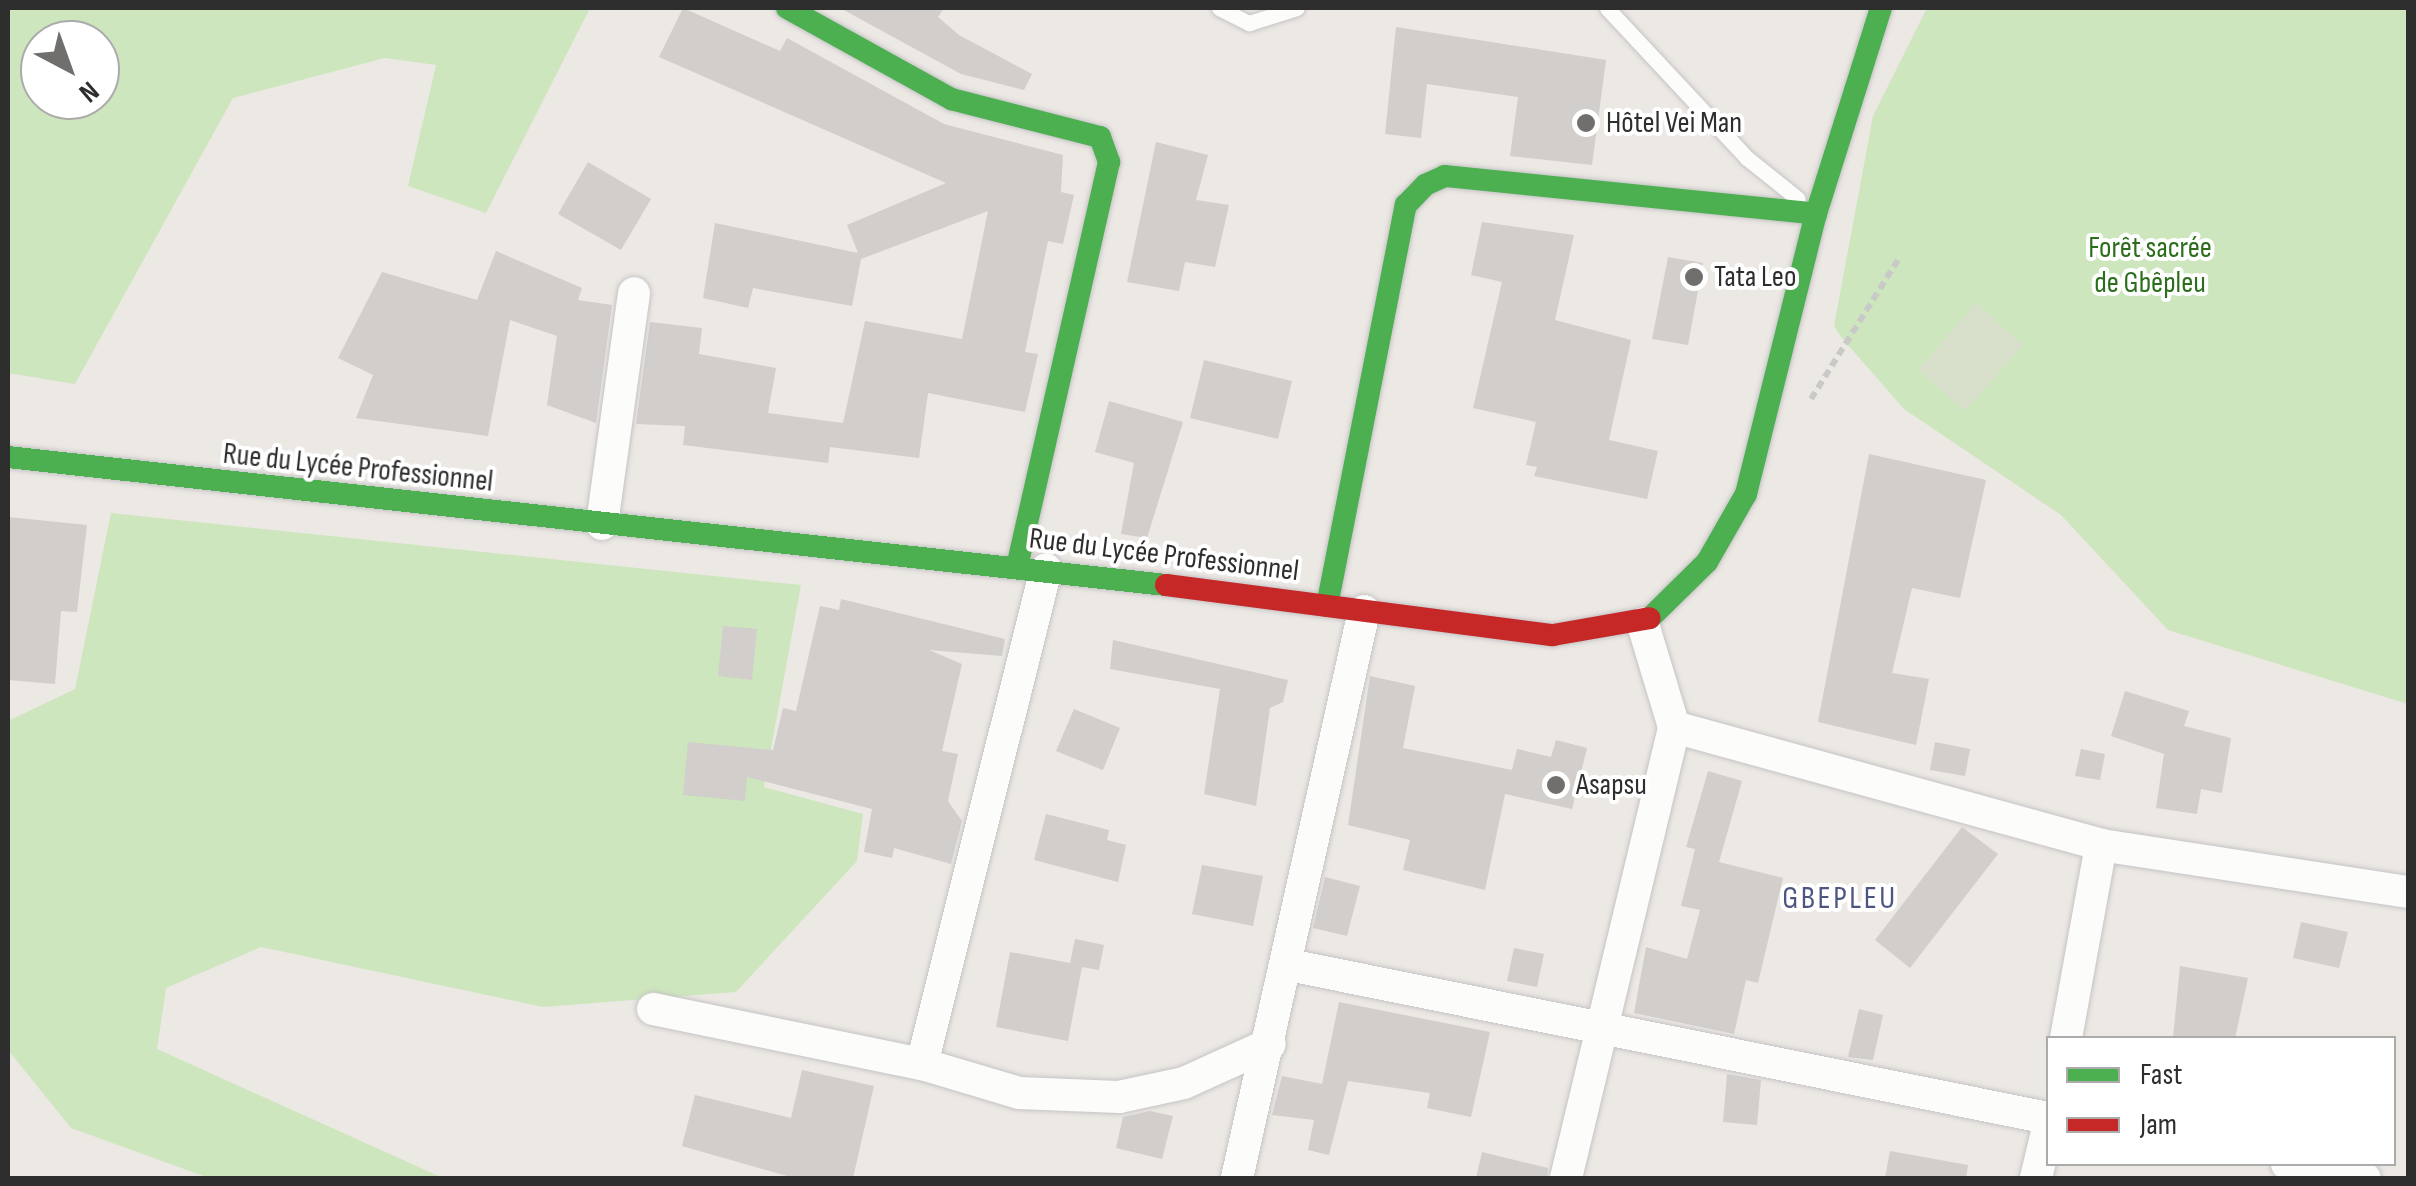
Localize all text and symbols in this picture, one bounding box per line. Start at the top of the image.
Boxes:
north arrow [20,20,120,120]
text: N [72,74,105,109]
place label: Hôtel Vei Man [1606,105,1742,141]
marker: Hôtel Vei Man [1575,112,1597,134]
park label: Forêt sacrée de Gbêpleu [2088,230,2212,300]
place label: Tata Leo [1714,259,1796,295]
marker: Tata Leo [1683,266,1705,288]
street label: Rue du Lycée Professionnel [221,436,495,500]
street label: Rue du Lycée Professionnel [1027,521,1301,589]
place label: Asapsu [1576,767,1647,803]
marker: Asapsu [1545,774,1567,796]
district label: GBEPLEU [1782,880,1898,918]
legend [2046,1036,2396,1166]
text: Fast [2140,1057,2182,1093]
text: Jam [2140,1107,2177,1143]

